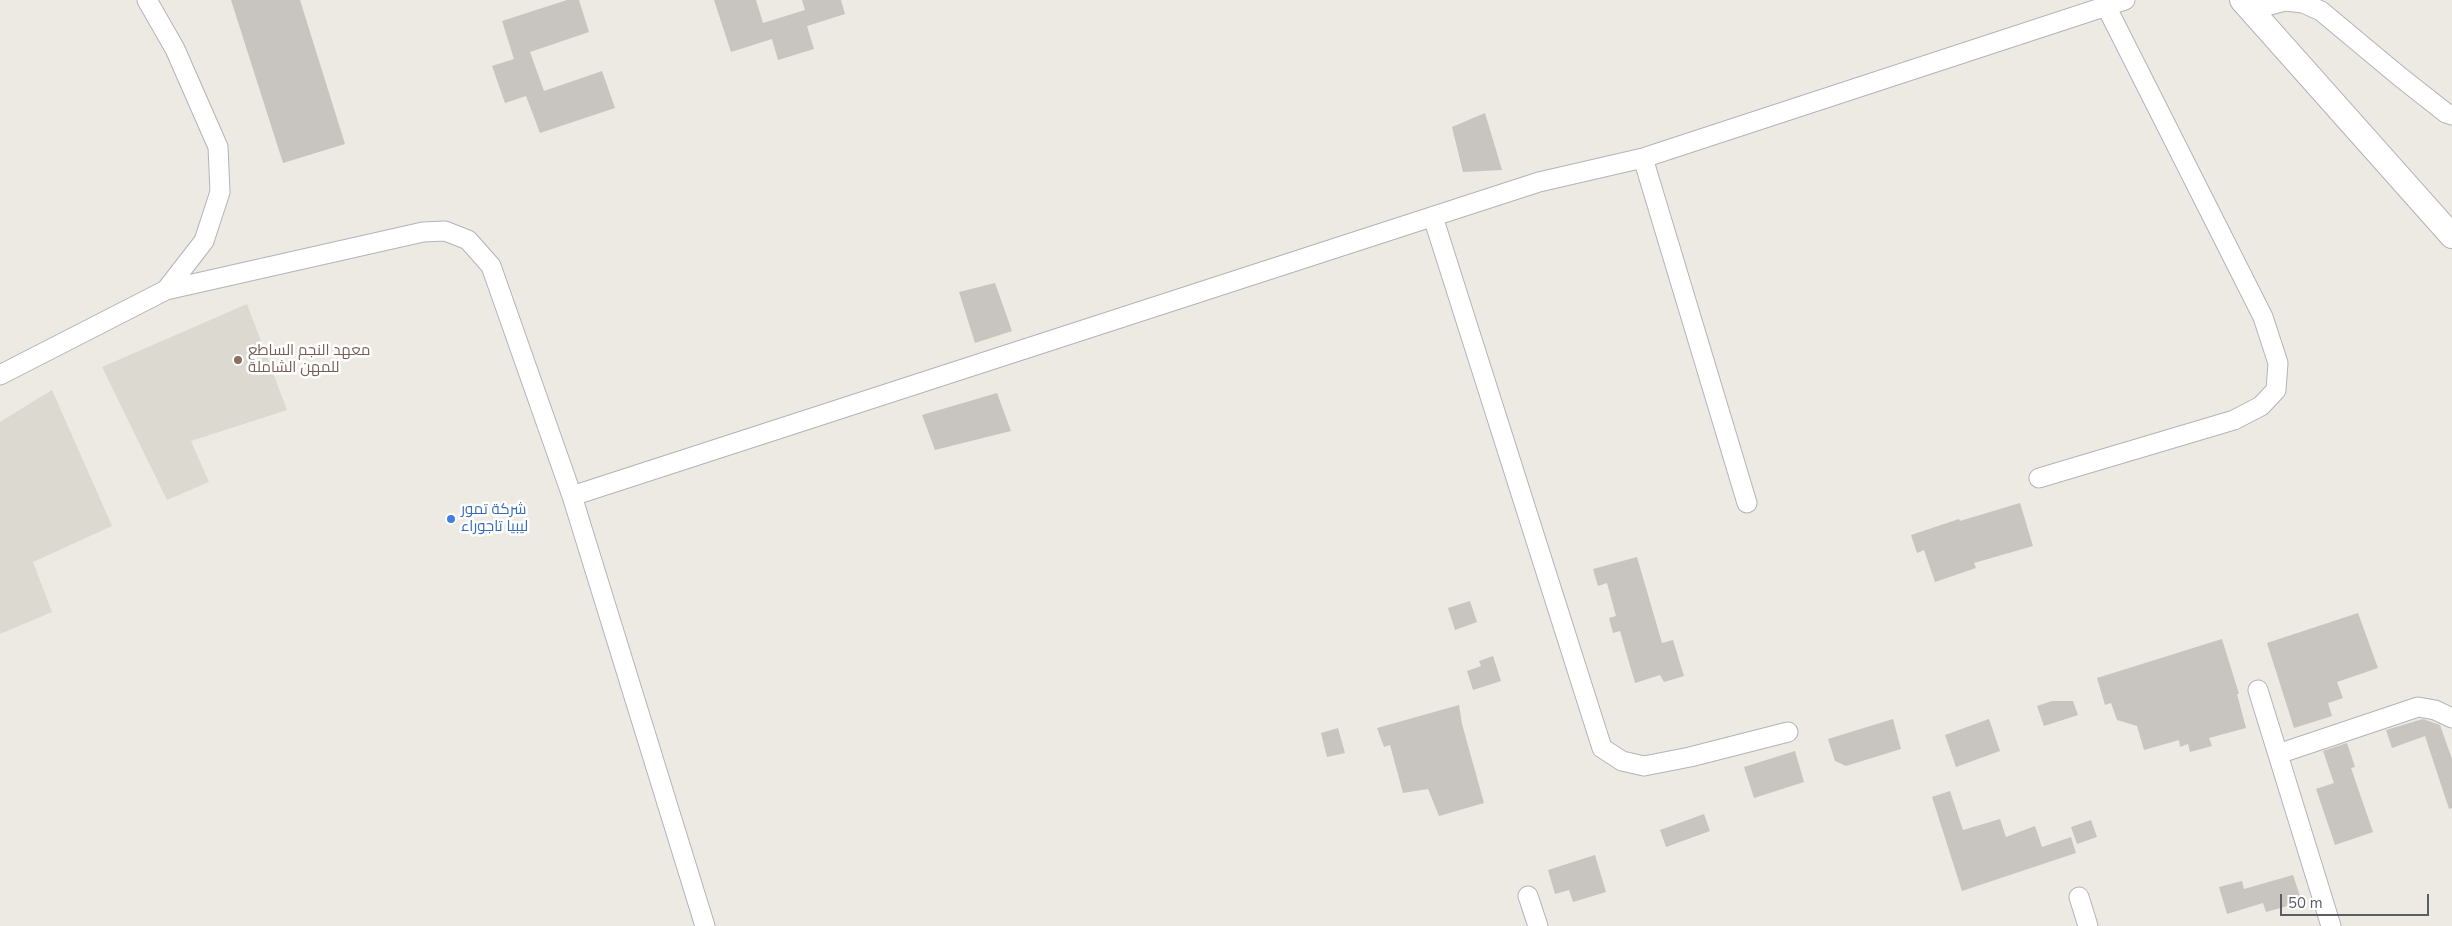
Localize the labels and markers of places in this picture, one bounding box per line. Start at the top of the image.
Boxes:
place label: معهد النجم الساطع للمهن الشاملة [248,342,370,377]
marker: معهد النجم الساطع للمهن الشاملة [232,354,244,366]
place label: شركة تمور ليبيا تاجوراء [461,501,528,536]
marker: شركة تمور ليبيا تاجوراء [445,513,457,525]

